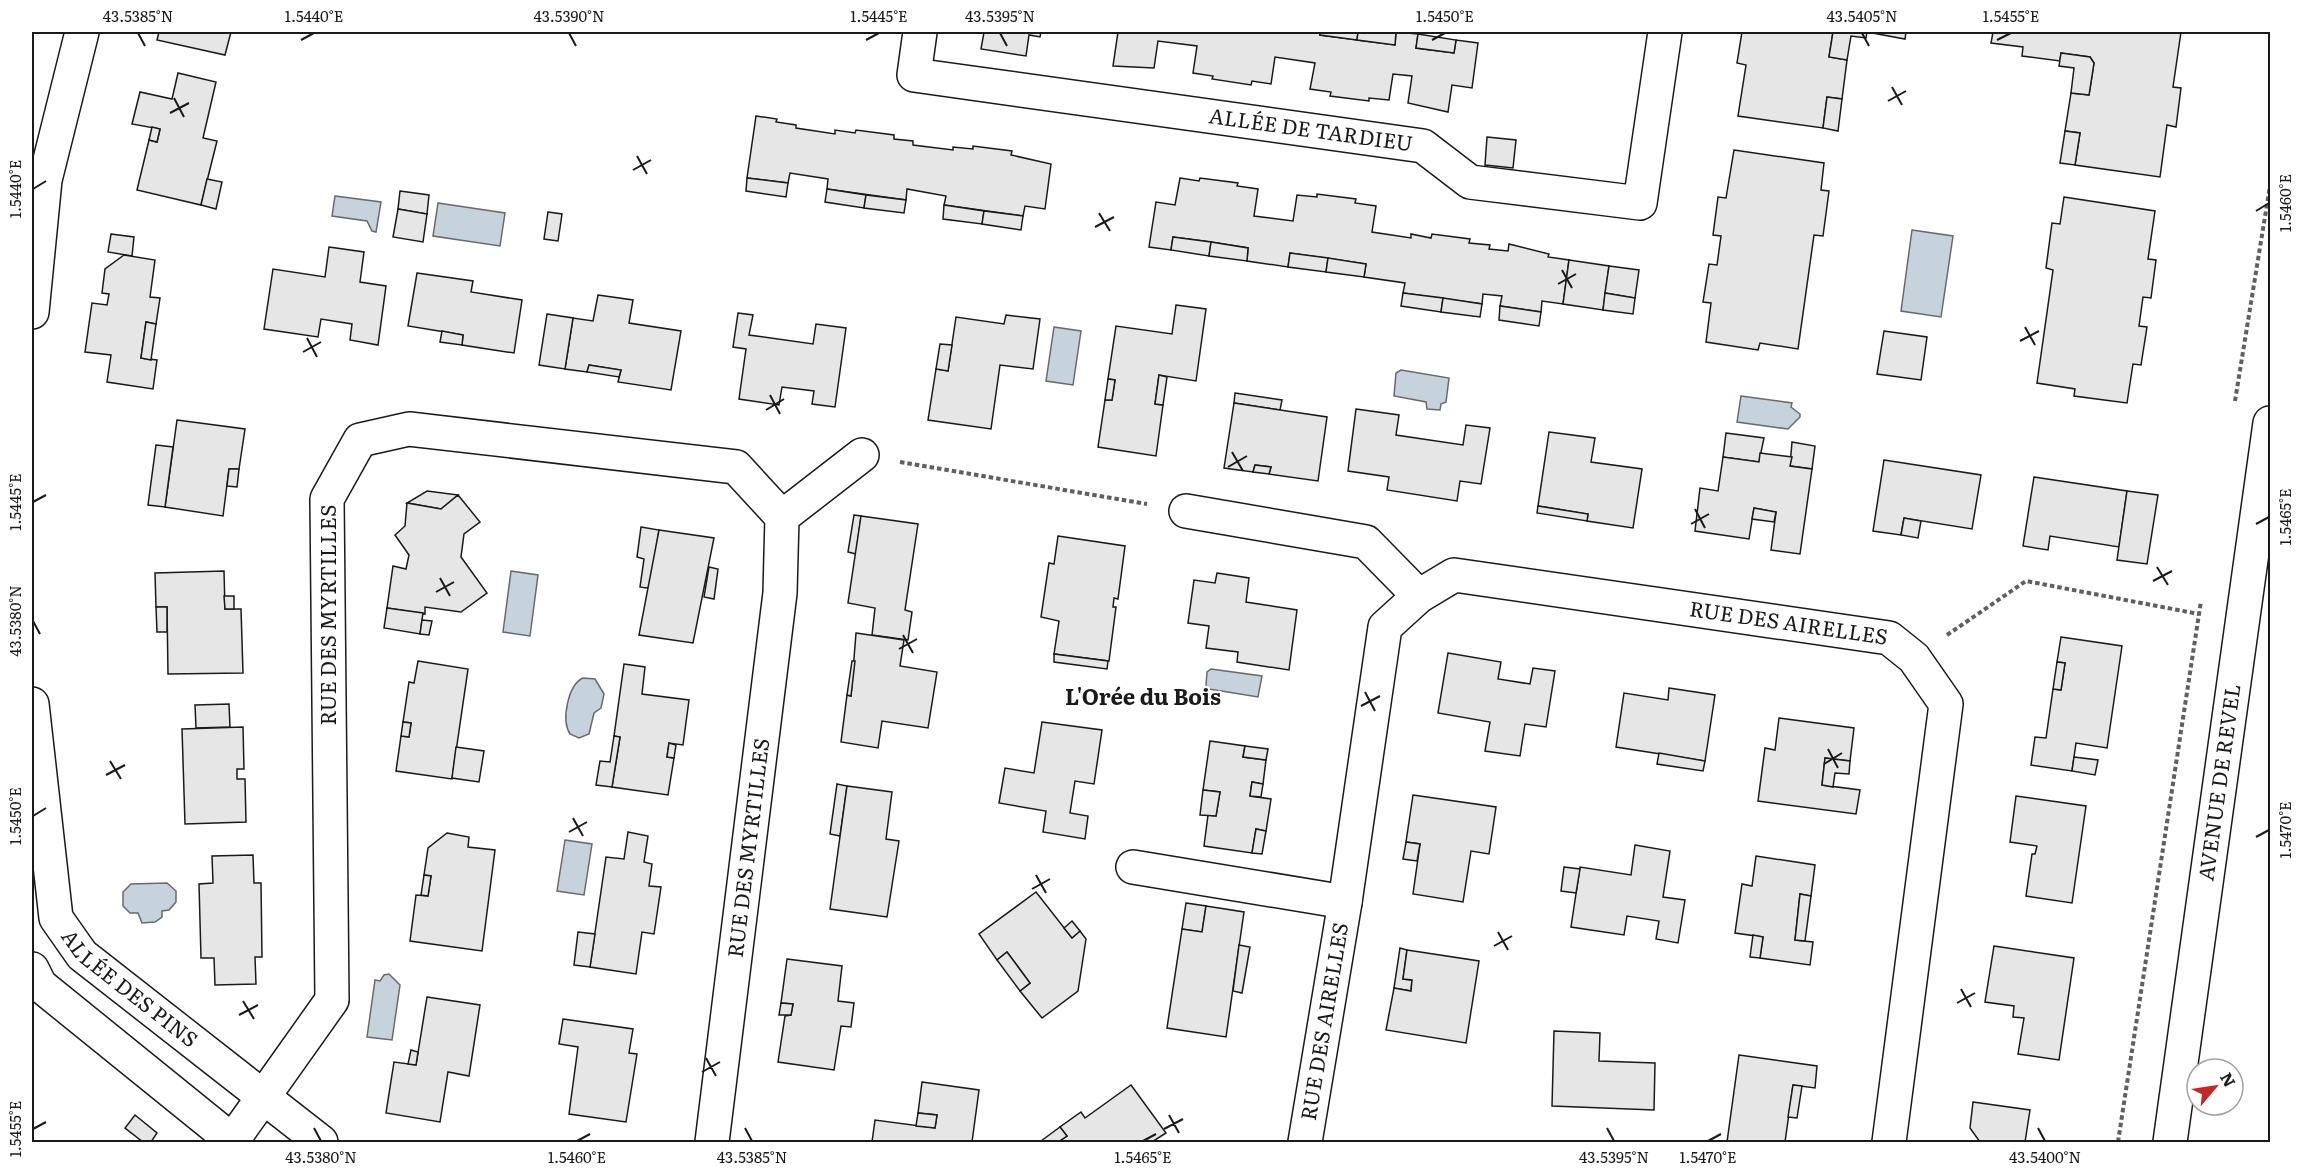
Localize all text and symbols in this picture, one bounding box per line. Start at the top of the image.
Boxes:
text: 43.5385°N [103,4,173,27]
text: 1.5440°E [285,4,343,27]
text: 43.5390°N [533,4,605,27]
text: 1.5445°E [850,4,908,27]
text: 43.5395°N [965,4,1035,27]
text: 1.5450°E [1416,4,1474,27]
text: 43.5405°N [1826,4,1898,27]
text: 1.5455°E [1983,4,2039,27]
street label: ALLÉE DE TARDIEU [1207,98,1415,157]
text: 1.5440°E [3,160,26,218]
text: 1.5460°E [2273,174,2296,232]
text: 1.5445°E [3,473,26,531]
text: 1.5465°E [2273,488,2296,546]
street label: RUE DES MYRTILLES [311,505,342,725]
text: 43.5380°N [3,585,26,657]
street label: RUE DES AIRELLES [1688,591,1890,651]
district label: L'Orée du Bois [1065,679,1221,712]
street label: AVENUE DE REVEL [2188,682,2247,883]
street label: RUE DES MYRTILLES [718,736,775,959]
text: 1.5450°E [3,787,26,845]
text: 1.5470°E [2273,801,2296,859]
street label: RUE DES AIRELLES [1291,920,1354,1123]
street label: ALLÉE DES PINS [55,922,206,1053]
north arrow [2185,1057,2245,1117]
text: N [2215,1068,2243,1091]
text: 1.5455°E [3,1101,26,1157]
text: 43.5380°N [285,1145,357,1168]
text: 1.5460°E [548,1145,606,1168]
text: 43.5385°N [717,1145,787,1168]
text: 1.5465°E [1114,1145,1172,1168]
text: 43.5395°N [1579,1145,1649,1168]
text: 1.5470°E [1679,1145,1737,1168]
text: 43.5400°N [2009,1145,2081,1168]

